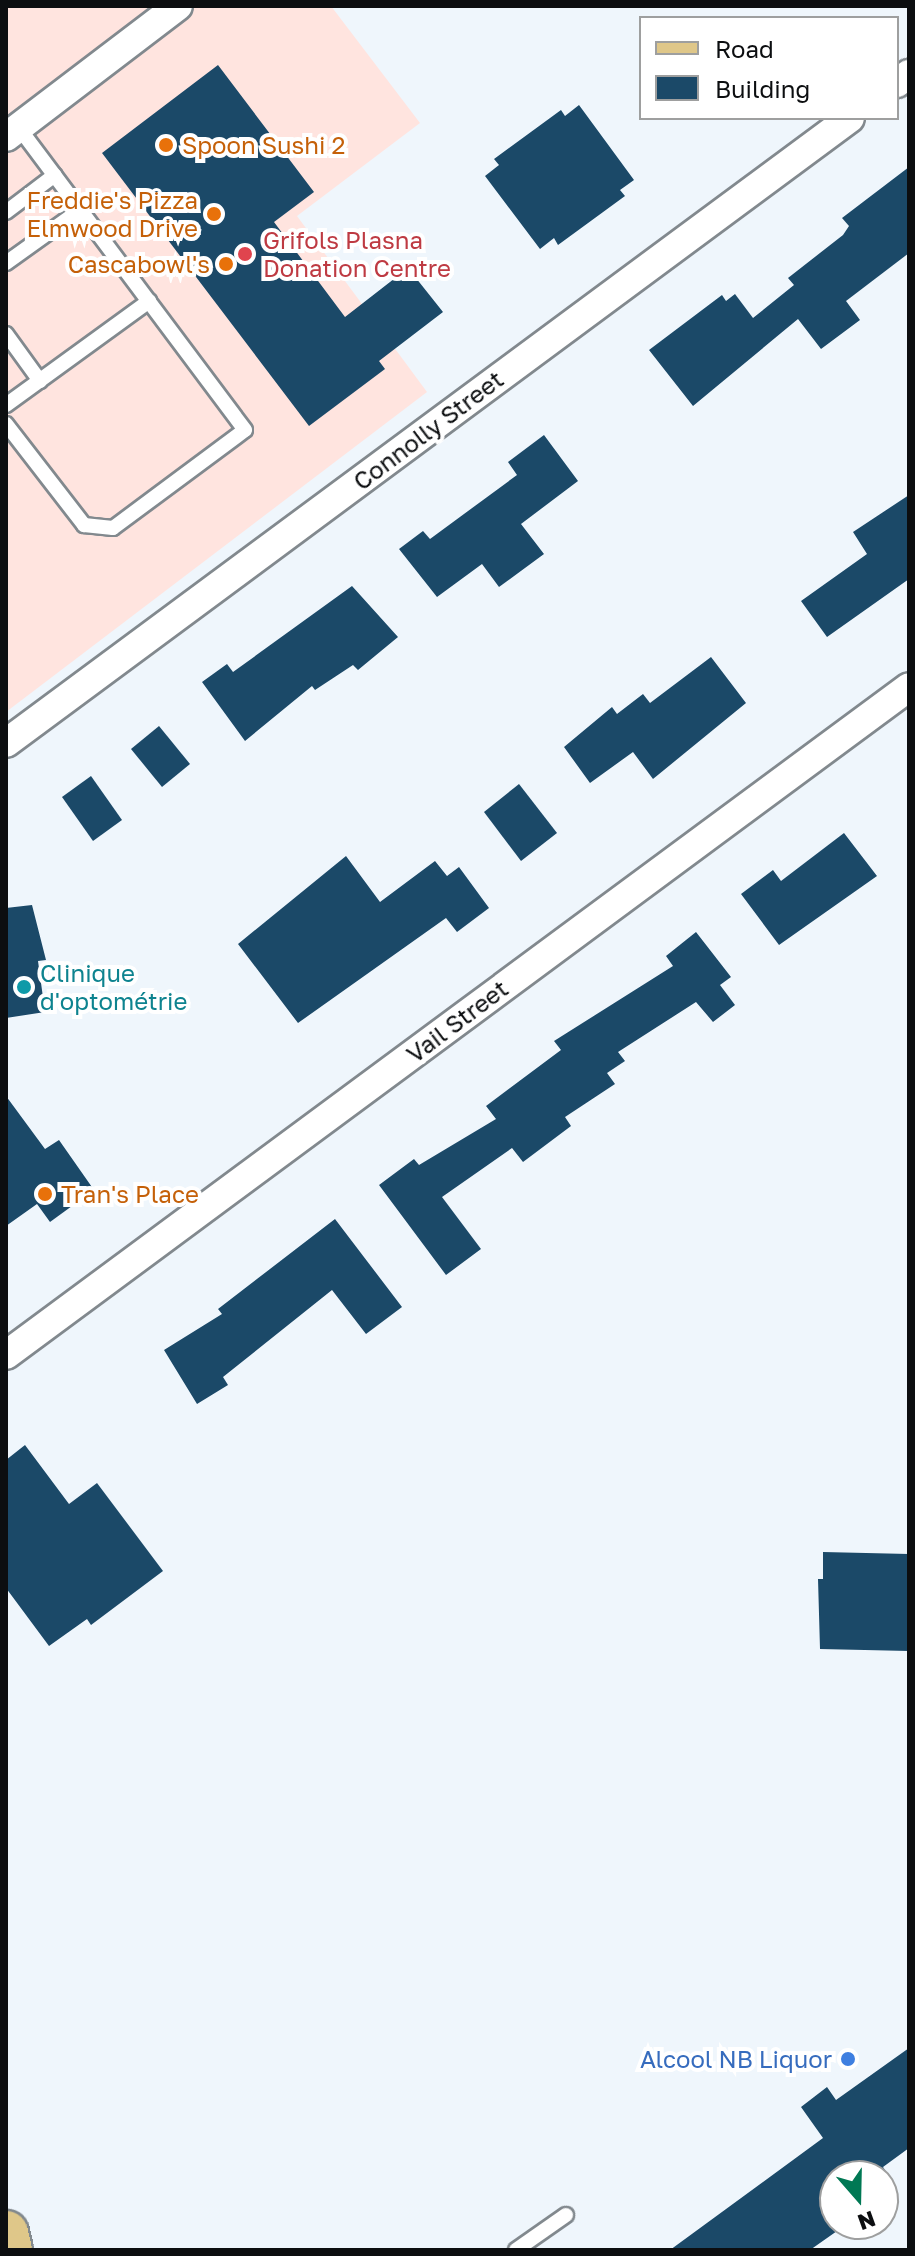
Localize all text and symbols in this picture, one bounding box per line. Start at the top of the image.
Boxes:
legend [639,16,899,120]
text: Road [715,34,774,63]
text: Building [715,74,810,103]
place label: Spoon Sushi 2 [182,131,345,159]
marker: Spoon Sushi 2 [157,136,175,154]
place label: Freddie's Pizza Elmwood Drive [26,186,198,242]
marker: Freddie's Pizza Elmwood Drive [205,205,223,223]
place label: Grifols Plasna Donation Centre [263,226,451,282]
marker: Grifols Plasna Donation Centre [234,243,256,265]
place label: Cascabowl's [68,250,210,278]
marker: Cascabowl's [217,255,235,273]
street label: Connolly Street [347,364,509,496]
place label: Clinique d'optométrie [40,959,187,1015]
street label: Vail Street [401,974,513,1068]
marker: Clinique d'optométrie [15,978,33,996]
place label: Tran's Place [61,1180,199,1208]
marker: Tran's Place [36,1185,54,1203]
place label: Alcool NB Liquor [640,2045,832,2073]
marker: Alcool NB Liquor [839,2050,857,2068]
north arrow [819,2160,899,2240]
text: N [854,2206,879,2237]

